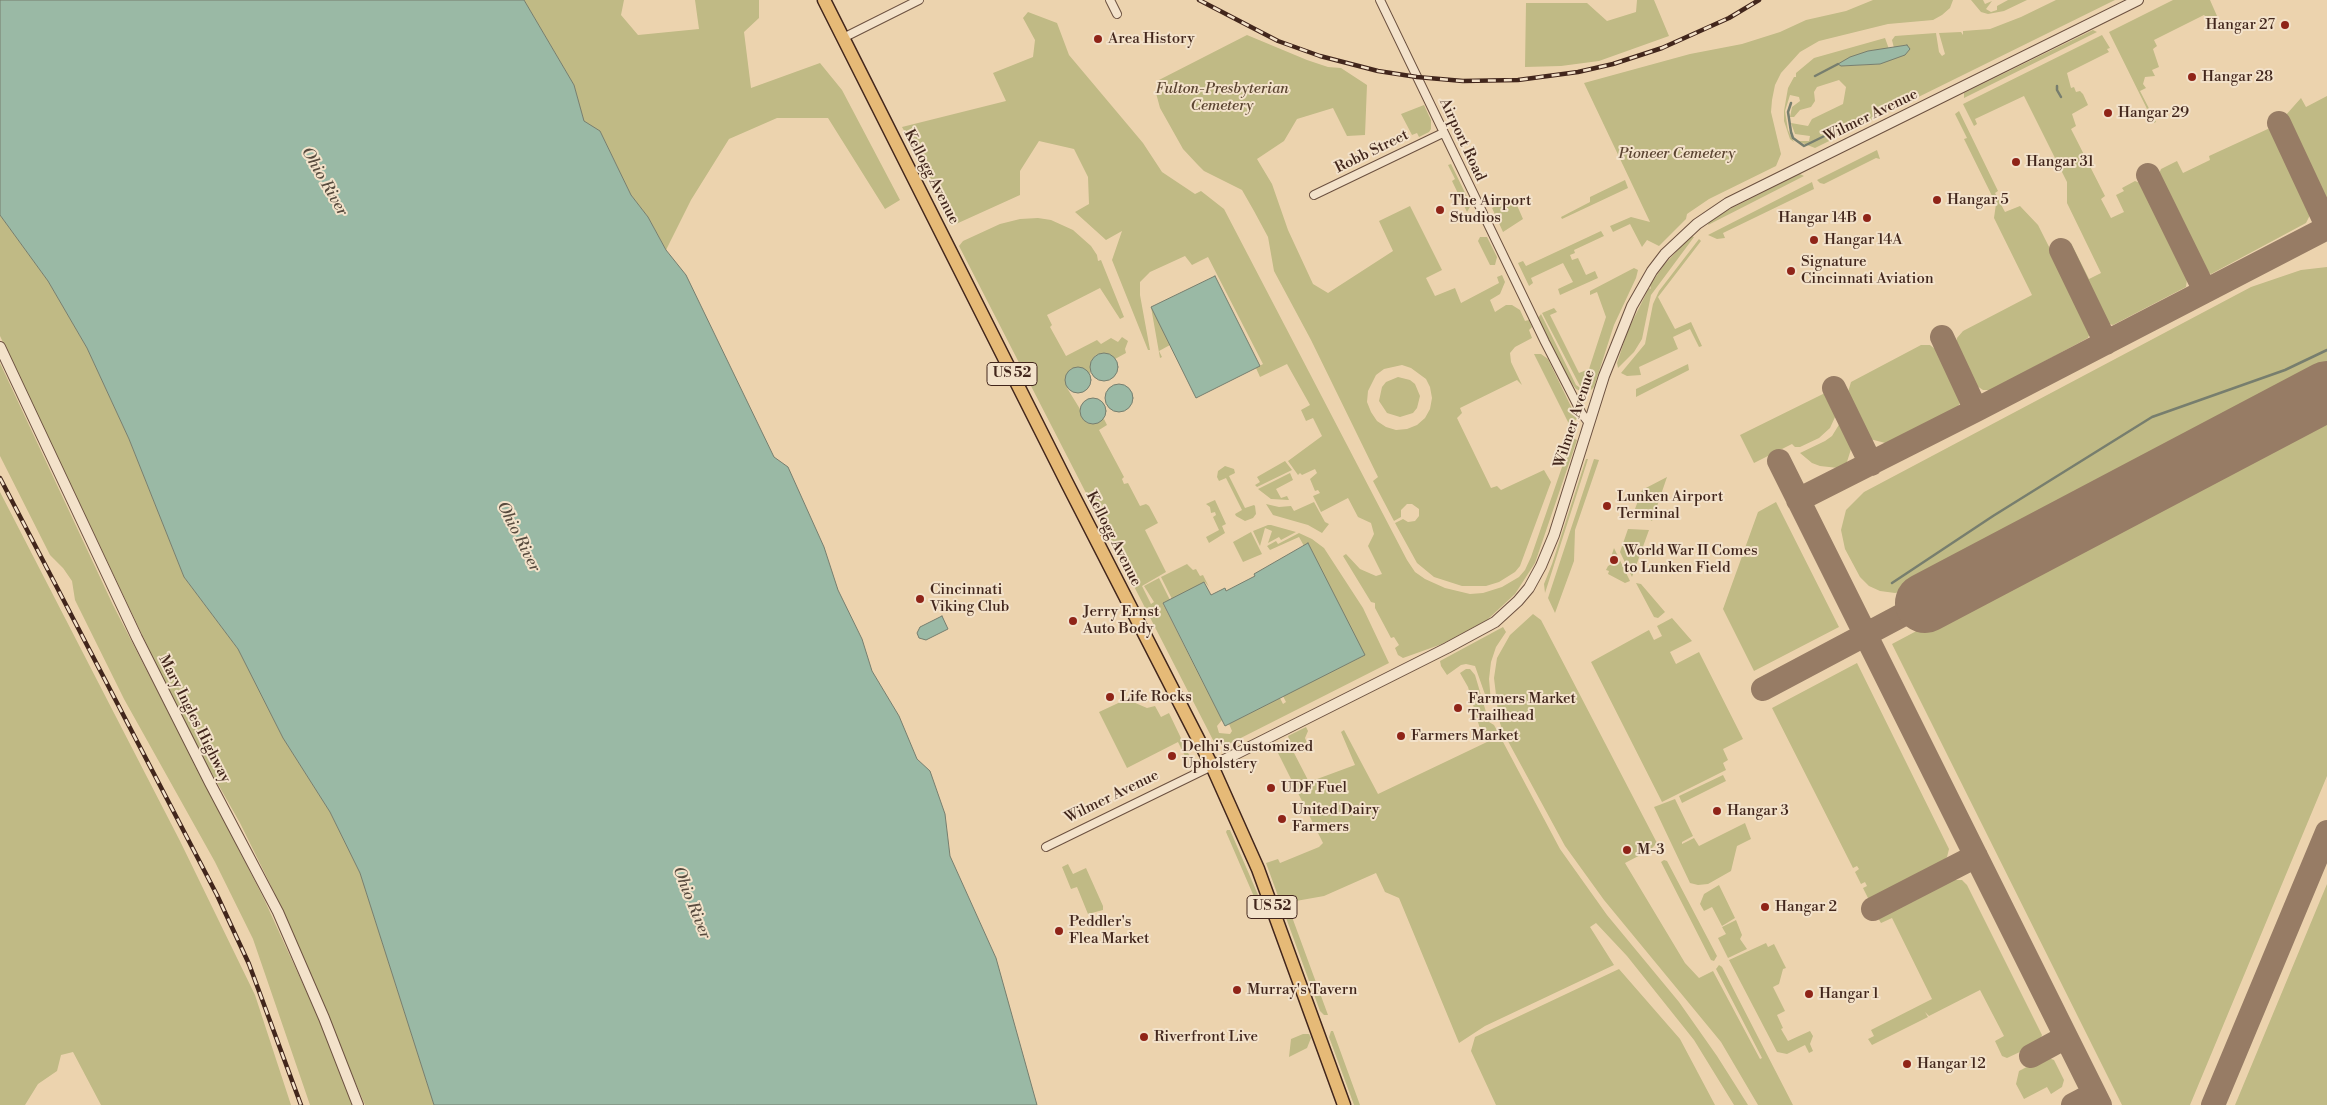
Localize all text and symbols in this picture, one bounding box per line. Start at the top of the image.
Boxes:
place label: Hangar 27 [2205,16,2275,34]
marker: Hangar 27 [2279,19,2291,31]
place label: Area History [1108,30,1194,48]
marker: Area History [1092,33,1104,45]
place label: Hangar 28 [2202,68,2273,86]
marker: Hangar 28 [2186,71,2198,83]
park label: Fulton-Presbyterian Cemetery [1155,80,1289,115]
street label: Wilmer Avenue [1821,86,1921,146]
street label: Airport Road [1435,96,1489,184]
place label: Hangar 29 [2118,104,2189,122]
marker: Hangar 29 [2102,107,2114,119]
street label: Robb Street [1332,126,1412,178]
street label: Kellogg Avenue [899,127,963,227]
water label: Ohio River [297,144,351,220]
park label: Pioneer Cemetery [1619,145,1735,163]
place label: Hangar 31 [2026,153,2094,171]
marker: Hangar 31 [2010,156,2022,168]
place label: Hangar 5 [1947,191,2009,209]
place label: The Airport Studios [1450,192,1531,227]
marker: Hangar 5 [1931,194,1943,206]
marker: The Airport Studios [1434,204,1446,216]
place label: Hangar 14B [1778,209,1857,227]
marker: Hangar 14B [1861,212,1873,224]
place label: Hangar 14A [1824,231,1903,249]
marker: Hangar 14A [1808,234,1820,246]
place label: Signature Cincinnati Aviation [1801,253,1934,288]
marker: Signature Cincinnati Aviation [1785,265,1797,277]
road number: US 52 [987,362,1037,386]
street label: Wilmer Avenue [1551,368,1599,470]
place label: Lunken Airport Terminal [1617,488,1723,523]
street label: Kellogg Avenue [1081,489,1145,589]
water label: Ohio River [492,499,544,575]
marker: Lunken Airport Terminal [1601,500,1613,512]
place label: World War II Comes to Lunken Field [1624,542,1758,577]
marker: World War II Comes to Lunken Field [1608,554,1620,566]
place label: Cincinnati Viking Club [930,581,1009,616]
marker: Cincinnati Viking Club [914,593,926,605]
place label: Jerry Ernst Auto Body [1083,603,1159,638]
marker: Jerry Ernst Auto Body [1067,615,1079,627]
street label: Mary Ingles Highway [154,652,234,786]
place label: Life Rocks [1120,688,1192,706]
place label: Farmers Market Trailhead [1468,690,1576,725]
marker: Life Rocks [1104,691,1116,703]
marker: Farmers Market Trailhead [1452,702,1464,714]
place label: Farmers Market [1411,727,1519,745]
marker: Farmers Market [1395,730,1407,742]
place label: Delhi's Customized Upholstery [1182,738,1313,773]
marker: Delhi's Customized Upholstery [1166,750,1178,762]
street label: Wilmer Avenue [1062,767,1162,827]
place label: UDF Fuel [1281,779,1347,797]
marker: UDF Fuel [1265,782,1277,794]
place label: United Dairy Farmers [1292,801,1379,836]
place label: Hangar 3 [1727,802,1789,820]
marker: Hangar 3 [1711,805,1723,817]
marker: United Dairy Farmers [1276,813,1288,825]
place label: M-3 [1637,841,1664,859]
marker: M-3 [1621,844,1633,856]
water label: Ohio River [668,864,714,942]
road number: US 52 [1247,896,1297,919]
place label: Hangar 2 [1775,898,1837,916]
marker: Hangar 2 [1759,901,1771,913]
place label: Peddler's Flea Market [1069,913,1149,948]
marker: Peddler's Flea Market [1053,925,1065,937]
place label: Murray's Tavern [1247,981,1357,999]
marker: Murray's Tavern [1231,984,1243,996]
place label: Hangar 1 [1819,985,1879,1003]
marker: Hangar 1 [1803,988,1815,1000]
place label: Riverfront Live [1154,1028,1258,1046]
marker: Riverfront Live [1138,1031,1150,1043]
place label: Hangar 12 [1917,1055,1986,1073]
marker: Hangar 12 [1901,1058,1913,1070]

